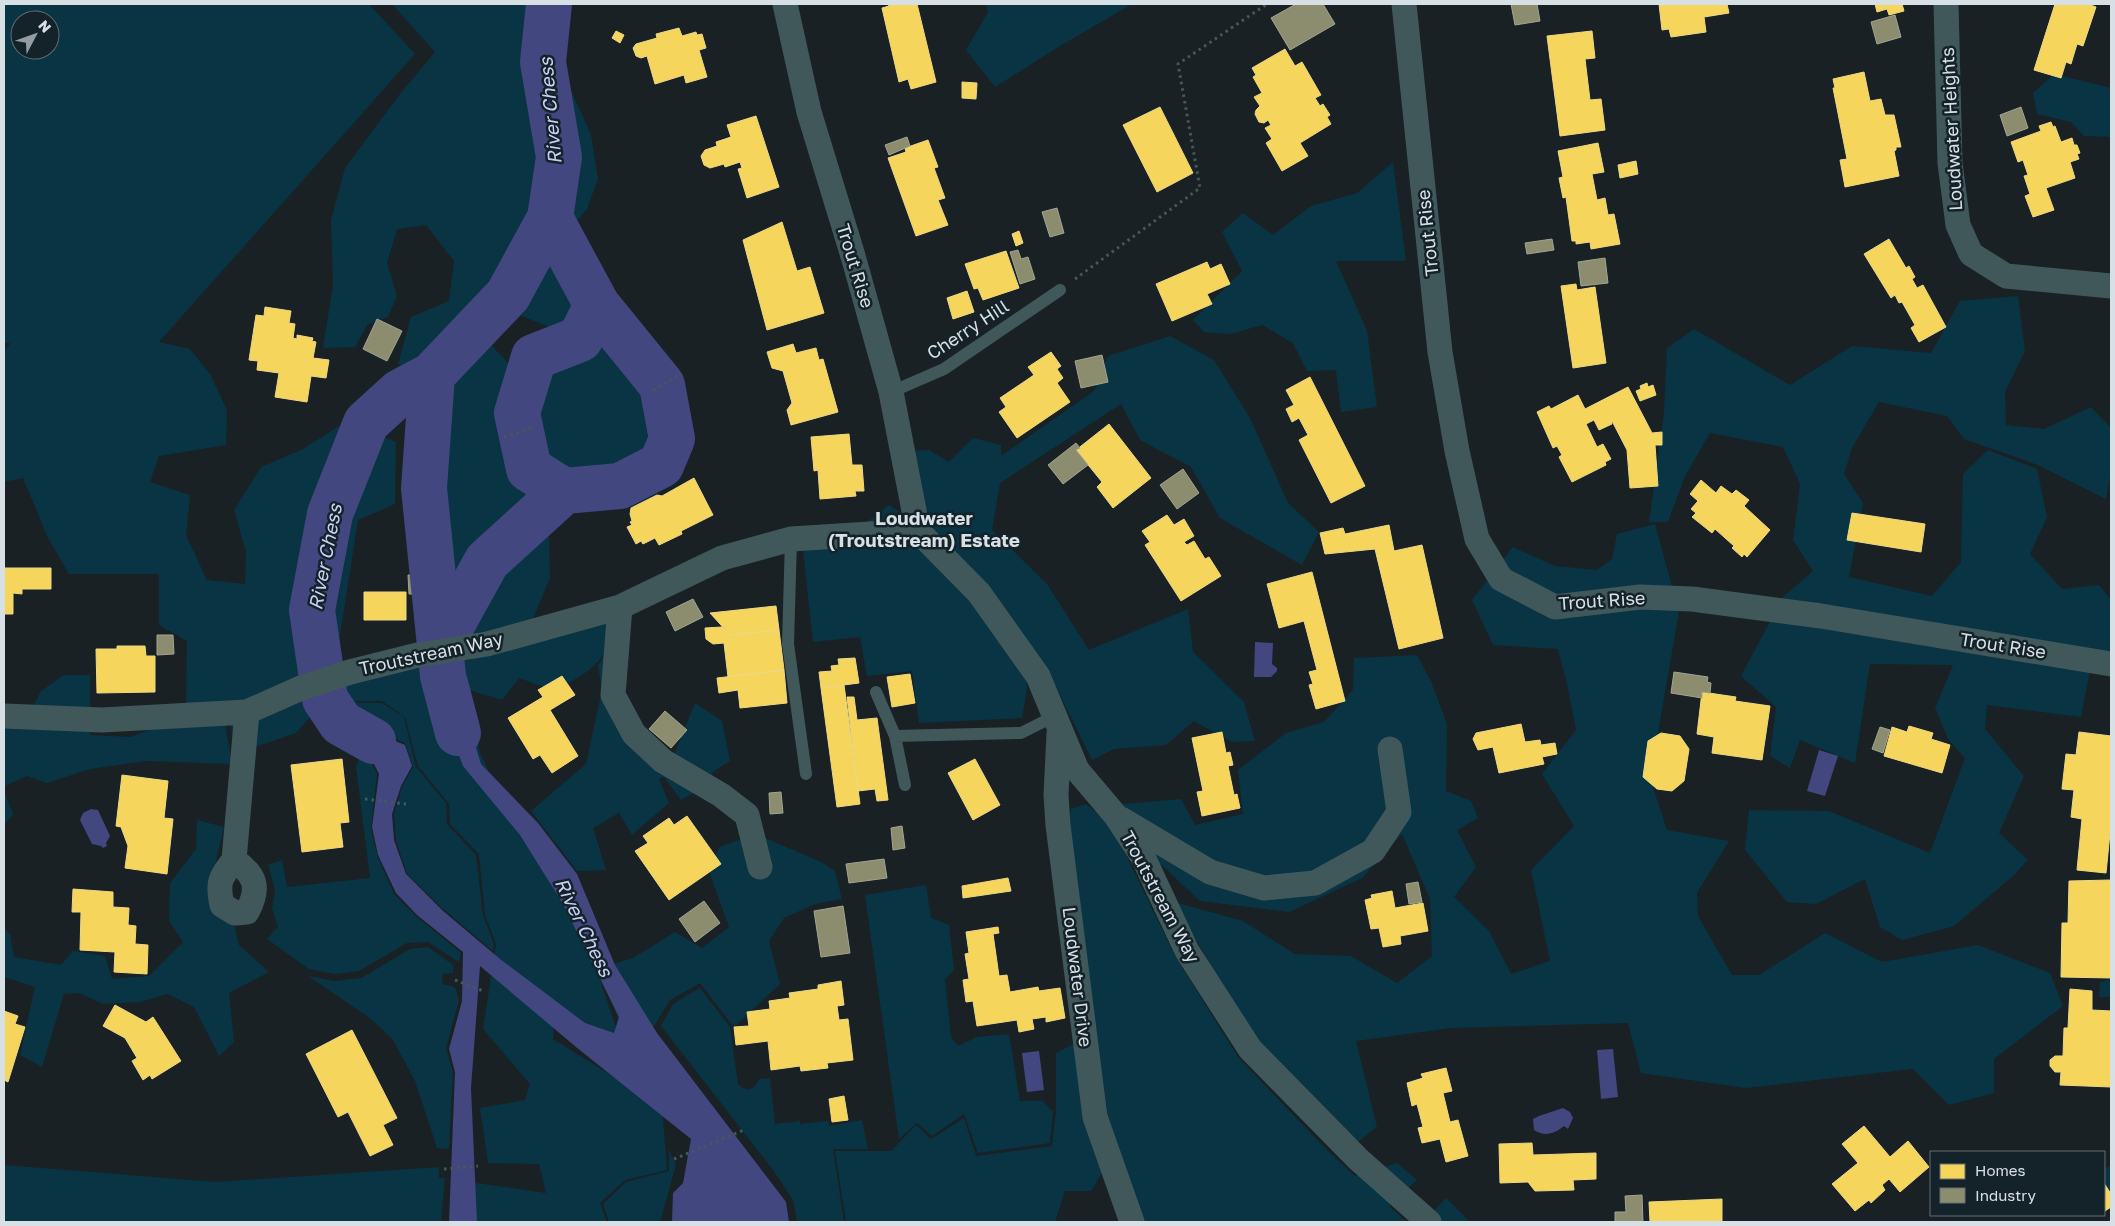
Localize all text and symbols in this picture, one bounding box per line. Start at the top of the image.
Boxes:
north arrow [10,10,60,60]
text: N [35,17,55,36]
street label: Loudwater Heights [1936,47,1966,211]
water label: River Chess [533,56,566,165]
street label: Trout Rise [1412,189,1442,277]
street label: Trout Rise [833,221,879,310]
street label: Cherry Hill [922,294,1013,364]
water label: River Chess [303,501,346,612]
district label: Loudwater (Troutstream) Estate [828,506,1020,551]
street label: Trout Rise [1558,586,1646,614]
street label: Troutstream Way [357,627,505,679]
street label: Trout Rise [1959,627,2048,663]
street label: Troutstream Way [1117,827,1205,966]
water label: River Chess [551,874,619,981]
street label: Loudwater Drive [1058,906,1097,1048]
legend [1930,1151,2105,1216]
text: Homes [1975,1161,2025,1179]
text: Industry [1975,1186,2036,1204]

